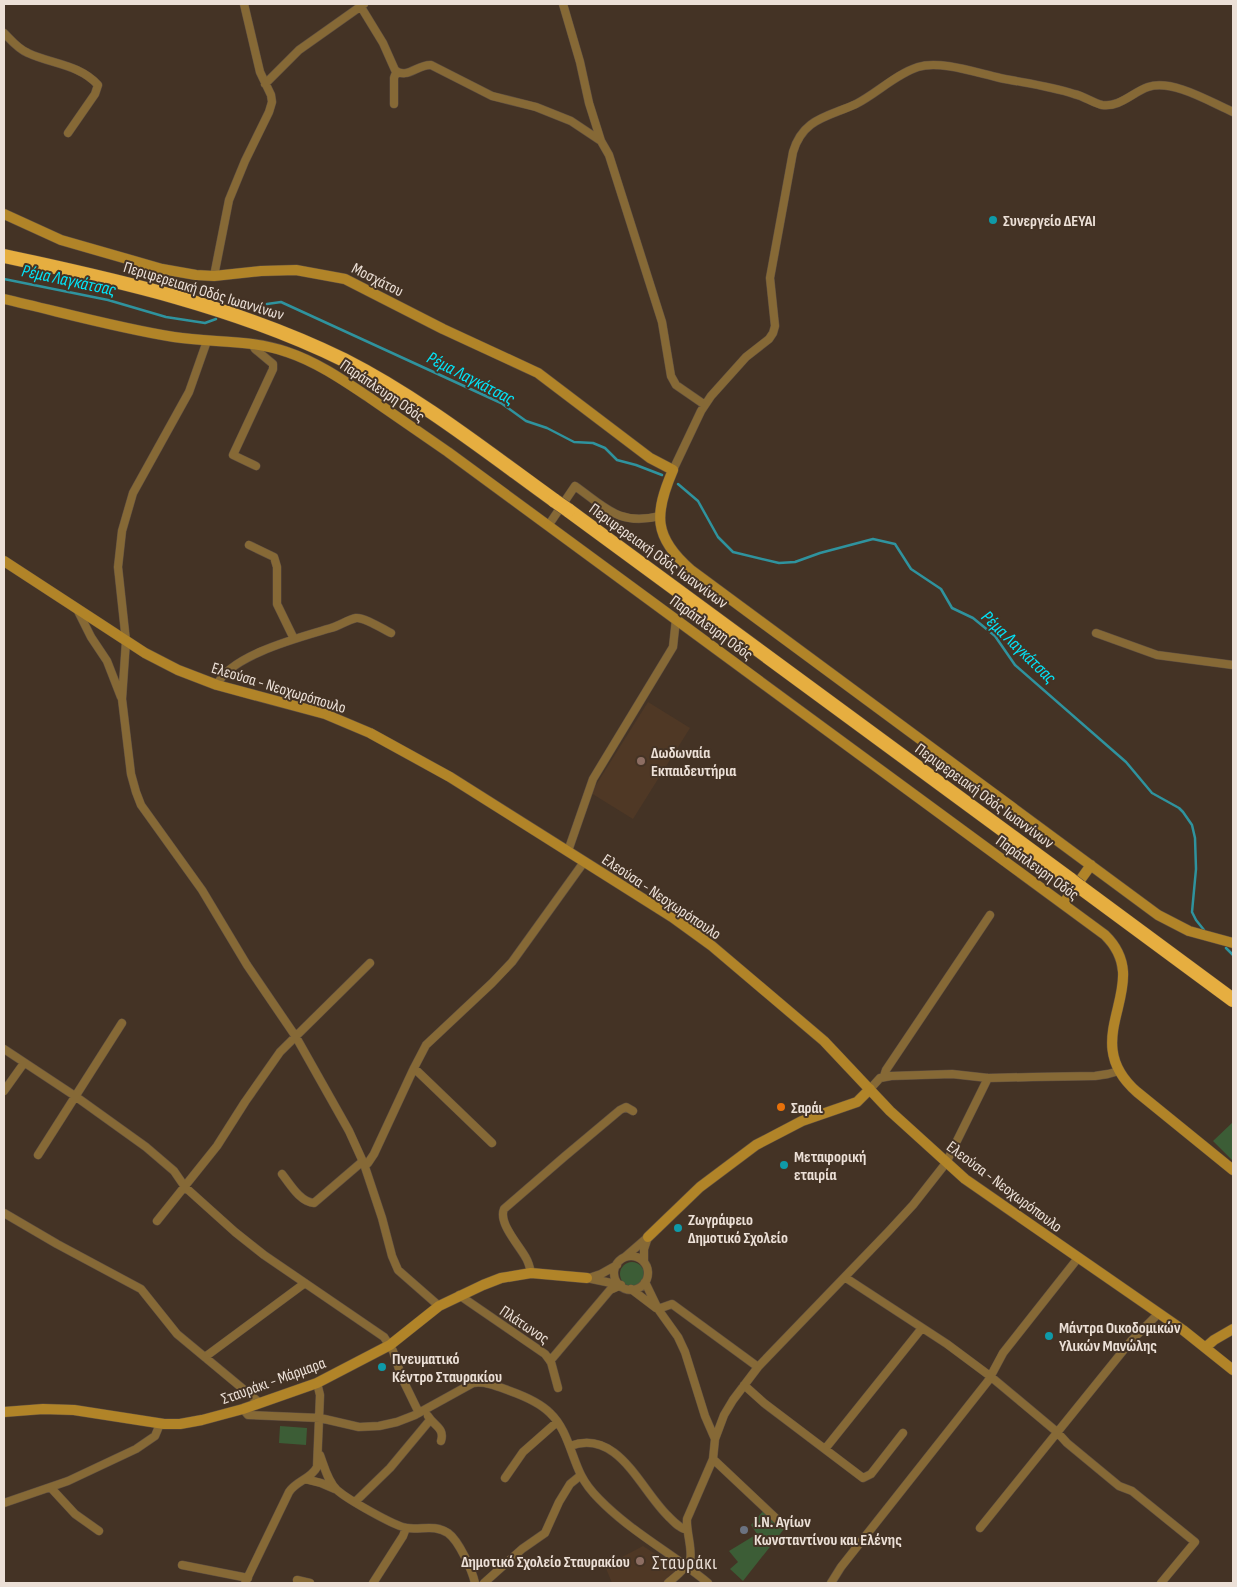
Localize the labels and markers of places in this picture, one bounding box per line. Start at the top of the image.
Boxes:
place label: Συνεργείο ΔΕΥΑΙ [1003,212,1096,231]
marker: Συνεργείο ΔΕΥΑΙ [987,214,999,226]
place label: Δωδωναία Εκπαιδευτήρια [651,744,736,781]
marker: Δωδωναία Εκπαιδευτήρια [635,755,647,767]
place label: Σαράι [791,1099,823,1118]
marker: Σαράι [775,1101,787,1113]
place label: Μεταφορική εταιρία [794,1148,866,1185]
marker: Μεταφορική εταιρία [778,1159,790,1171]
place label: Ζωγράφειο Δημοτικό Σχολείο [688,1211,788,1248]
marker: Ζωγράφειο Δημοτικό Σχολείο [672,1222,684,1234]
place label: Μάντρα Οικοδομικών Υλικών Μανώλης [1059,1319,1181,1356]
marker: Μάντρα Οικοδομικών Υλικών Μανώλης [1043,1330,1055,1342]
place label: Πνευματικό Κέντρο Σταυρακίου [392,1350,502,1387]
marker: Πνευματικό Κέντρο Σταυρακίου [376,1361,388,1373]
place label: Ι.Ν. Αγίων Κωνσταντίνου και Ελένης [754,1513,902,1550]
marker: Ι.Ν. Αγίων Κωνσταντίνου και Ελένης [738,1524,750,1536]
place label: Δημοτικό Σχολείο Σταυρακίου [461,1553,630,1572]
marker: Δημοτικό Σχολείο Σταυρακίου [634,1555,646,1567]

